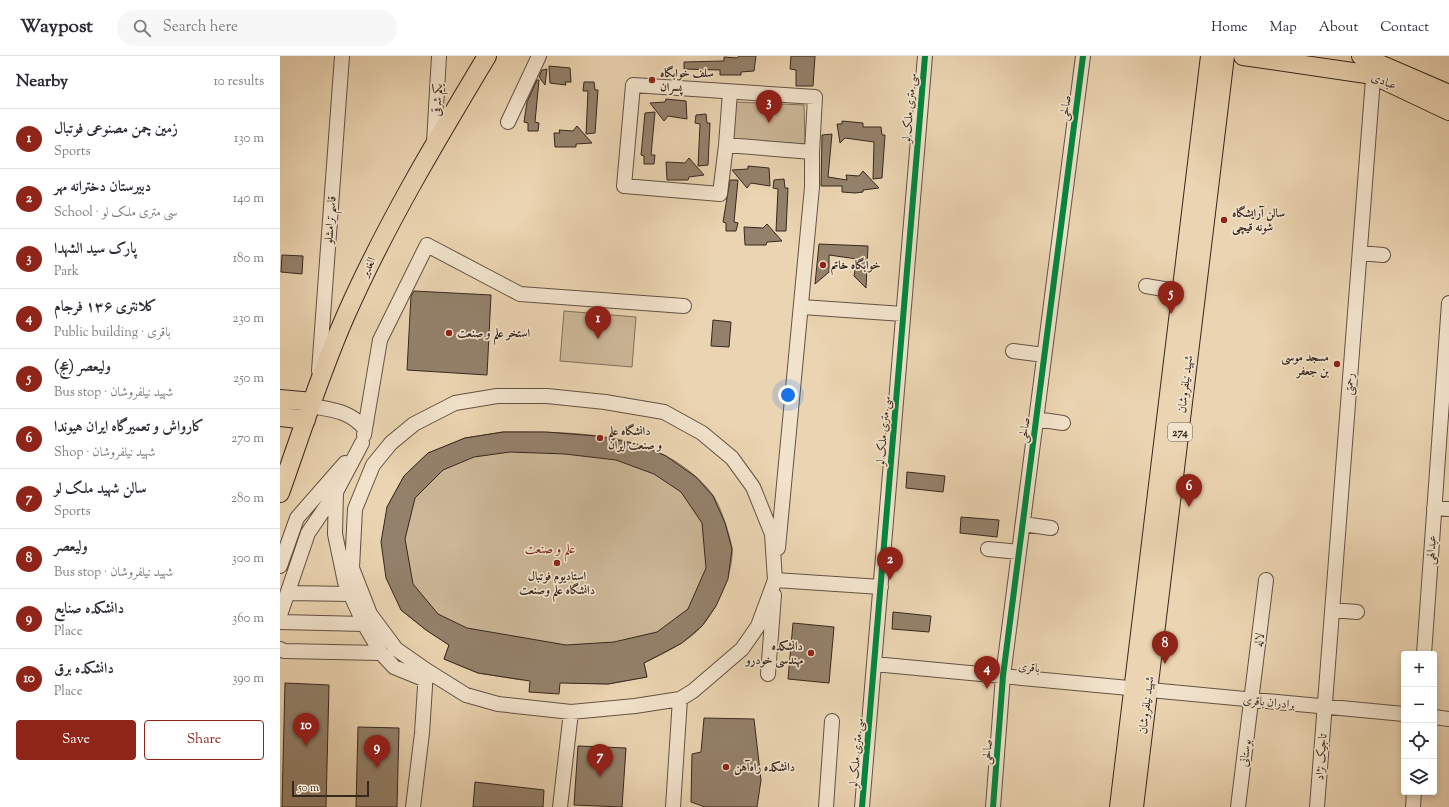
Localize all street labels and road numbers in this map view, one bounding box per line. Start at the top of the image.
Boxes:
street label: عبادی [1368,69,1399,95]
street label: سی متری ملک لو [898,72,922,145]
street label: یکم شرقی [428,83,449,117]
street label: صالحی [1055,94,1076,122]
street label: قاسم ترامشلو [320,195,344,247]
street label: الغدیر [356,254,382,282]
street label: شهید نیلفروشان [1174,354,1198,414]
street label: رحمتی [1340,372,1360,396]
street label: سی متری ملک لو [872,395,896,468]
street label: صالحی [1014,416,1035,444]
road number: 274 [1168,423,1192,441]
street label: عبدالهی [1422,534,1442,565]
street label: لاله [1250,632,1270,648]
street label: باقری [1017,658,1041,678]
street label: شهید نیلفروشان [1135,675,1159,735]
street label: برادران باقری [1242,691,1296,715]
street label: سی متری ملک لو [845,717,869,790]
street label: تاجیک نژاد [1311,733,1333,781]
street label: بوستانی [1235,738,1257,768]
street label: صالحی [978,739,998,766]

